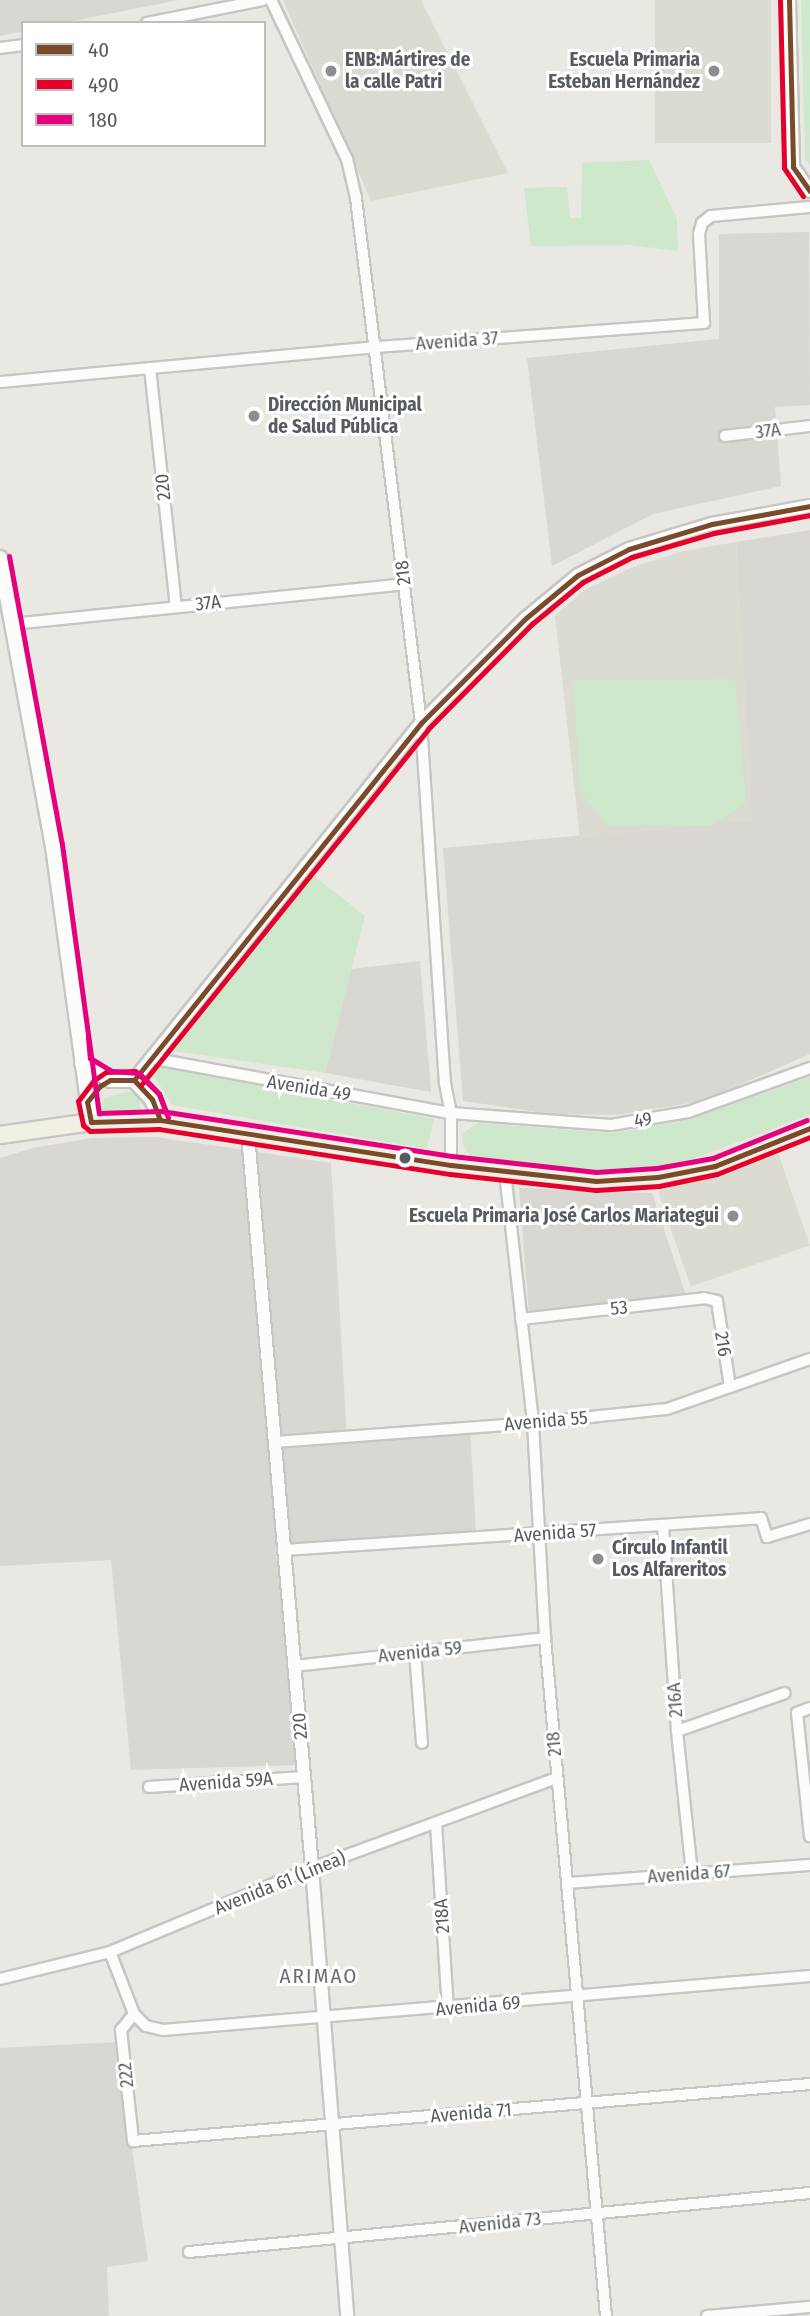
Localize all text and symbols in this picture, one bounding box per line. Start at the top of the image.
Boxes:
legend [21,21,266,147]
text: 40 [88,37,109,63]
place label: ENB:Mártires de la calle Patri [345,49,470,93]
place label: Escuela Primaria Esteban Hernández [548,49,700,93]
marker: ENB:Mártires de la calle Patri [323,63,339,79]
marker: Escuela Primaria Esteban Hernández [706,63,722,79]
text: 490 [88,72,119,98]
text: 180 [88,107,118,133]
street label: Avenida 37 [415,327,499,355]
place label: Dirección Municipal de Salud Pública [268,394,422,438]
marker: Dirección Municipal de Salud Pública [246,408,262,424]
street label: 37A [754,418,782,444]
street label: 220 [150,473,176,501]
street label: 218 [390,559,416,587]
street label: 37A [194,590,222,616]
street label: Avenida 49 [265,1070,353,1106]
street label: 49 [632,1107,654,1133]
unlabelled marker [398,1151,412,1165]
place label: Escuela Primaria José Carlos Mariategui [409,1205,719,1227]
marker: Escuela Primaria José Carlos Mariategui [725,1208,741,1224]
street label: 53 [609,1296,629,1320]
street label: 216 [710,1330,736,1358]
street label: Avenida 55 [503,1406,589,1436]
street label: Avenida 57 [513,1519,597,1547]
place label: Círculo Infantil Los Alfareritos [612,1537,728,1581]
marker: Círculo Infantil Los Alfareritos [590,1551,606,1567]
street label: Avenida 59 [377,1636,463,1668]
street label: 216A [662,1682,688,1718]
street label: 220 [287,1712,313,1740]
street label: 218 [542,1731,566,1757]
street label: Avenida 59A [178,1767,274,1797]
street label: Avenida 61 (Línea) [211,1846,349,1920]
street label: Avenida 67 [647,1860,731,1888]
street label: 218A [429,1898,455,1934]
district label: ARIMAO [280,1963,358,1989]
street label: Avenida 69 [435,1991,521,2021]
street label: 222 [113,2061,139,2089]
street label: Avenida 71 [429,2098,513,2128]
street label: Avenida 73 [458,2207,542,2239]

